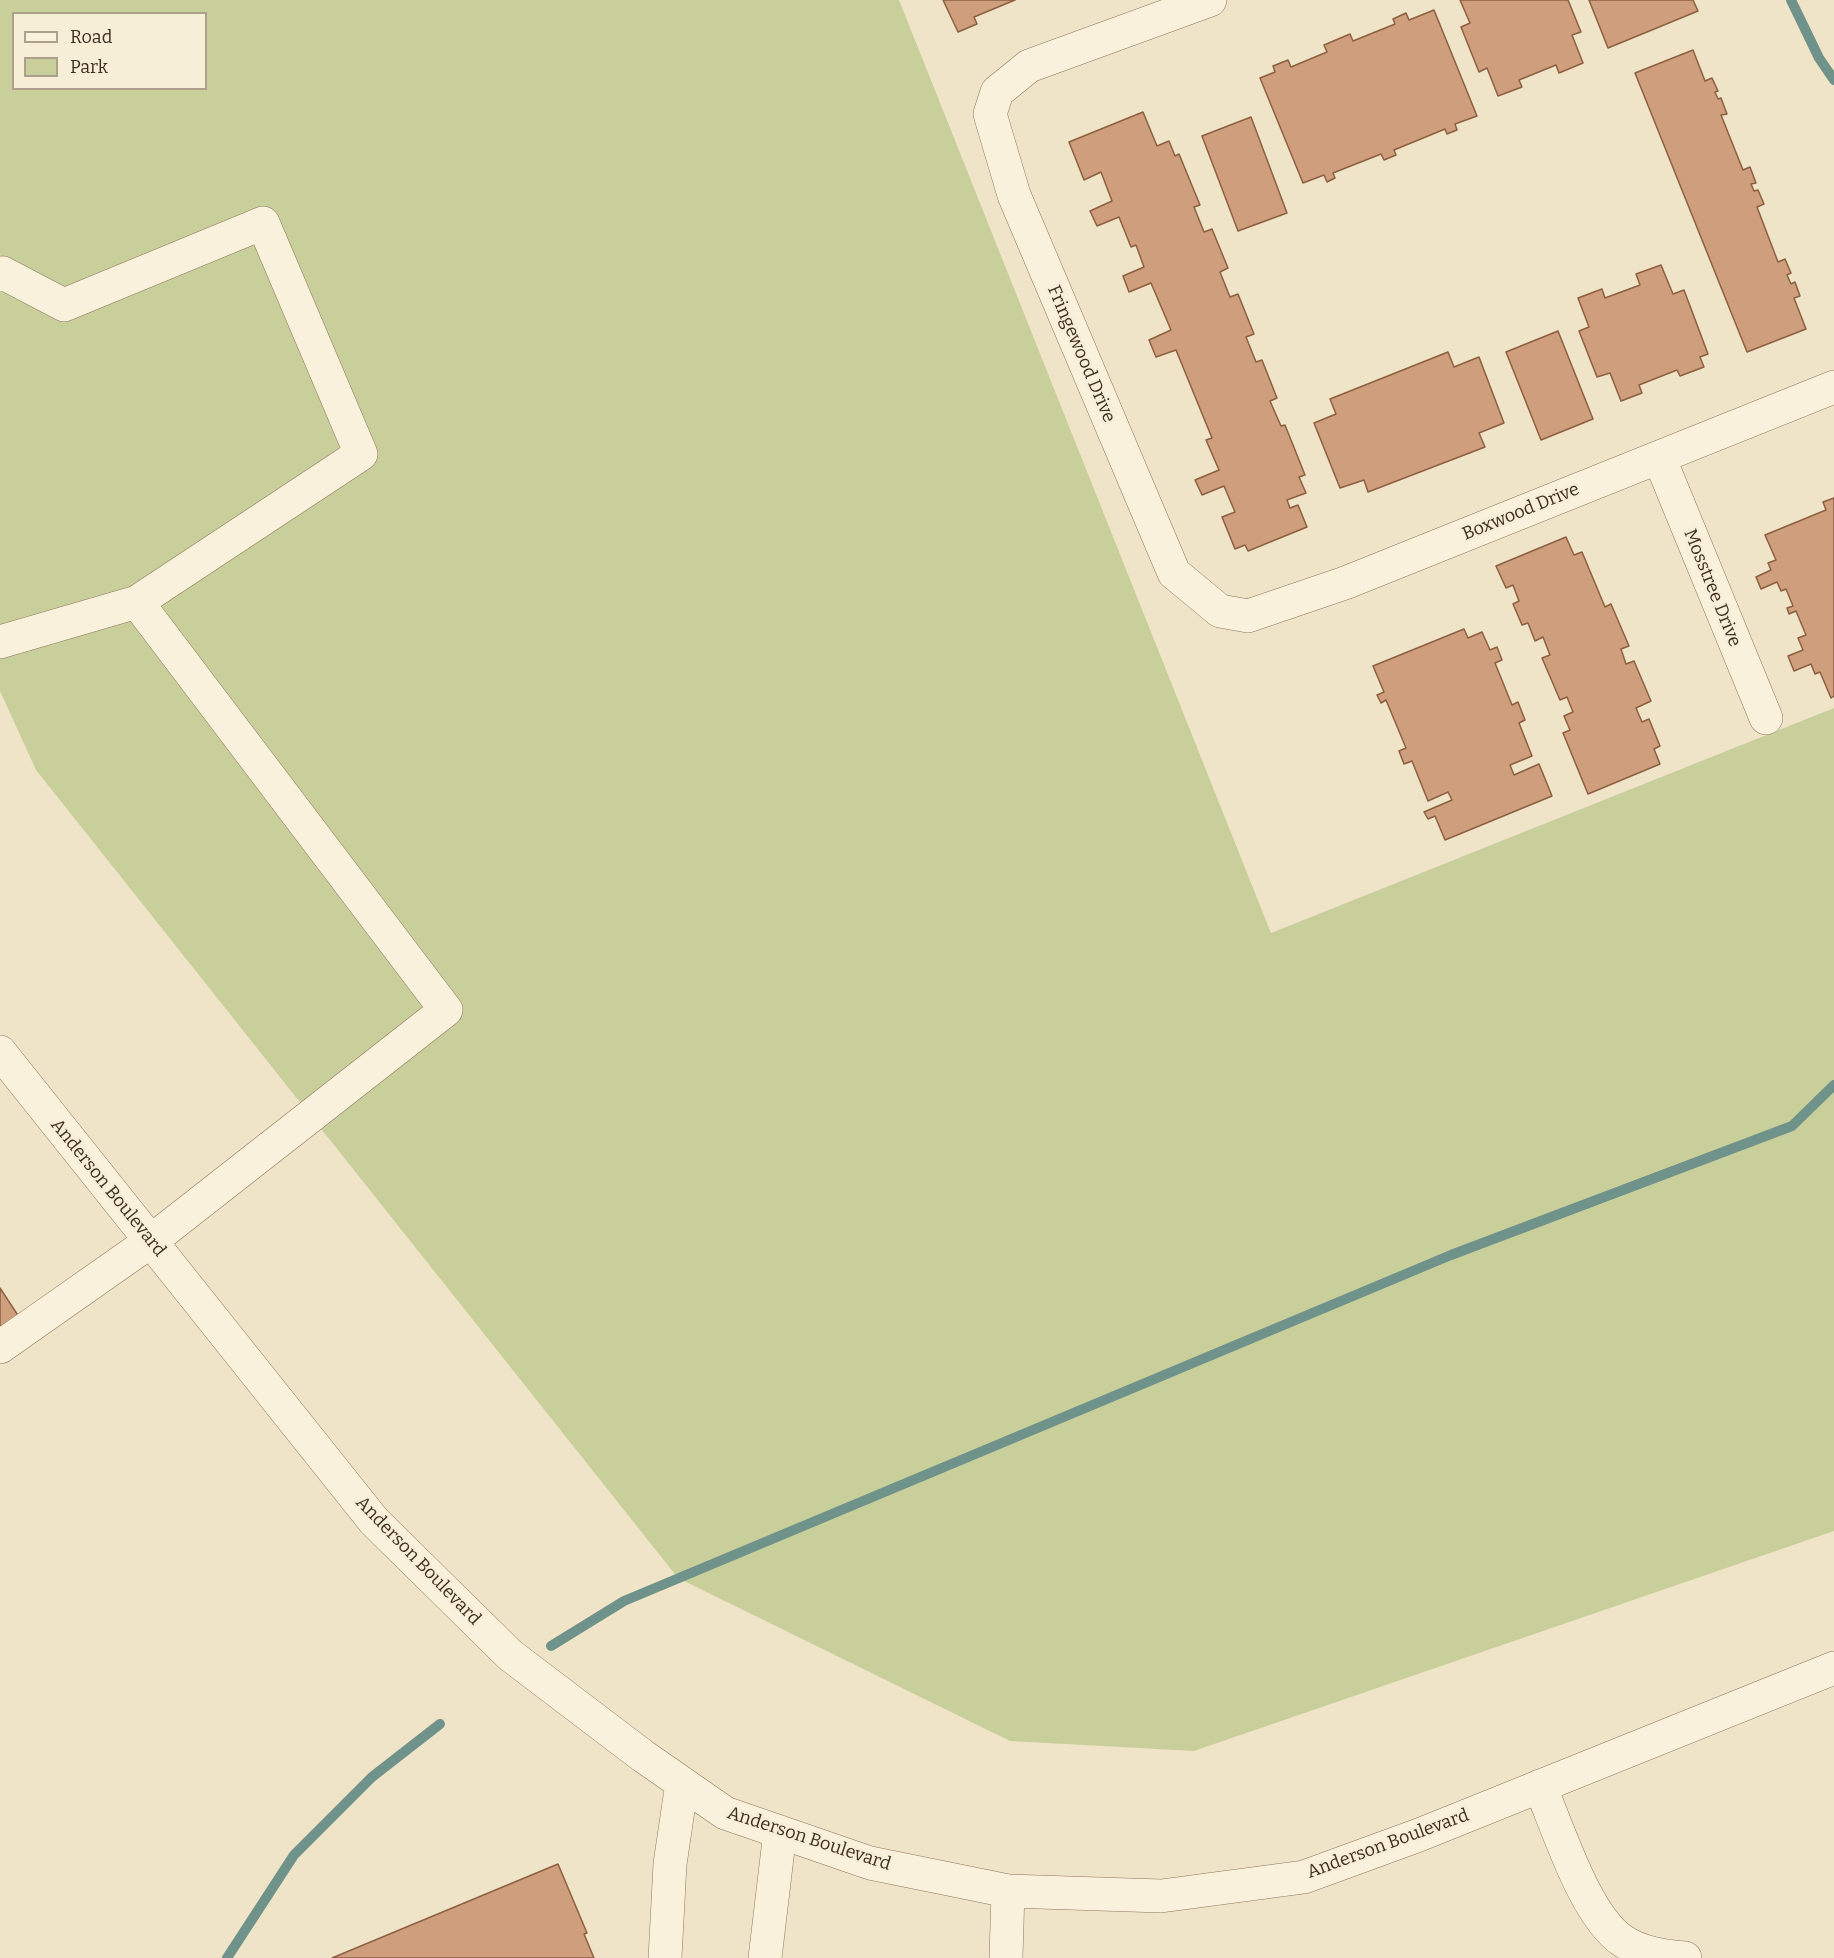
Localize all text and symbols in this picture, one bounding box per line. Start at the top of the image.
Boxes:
legend [12,12,207,90]
text: Road [70,26,112,48]
text: Park [70,56,108,78]
street label: Fringewood Drive [1042,282,1120,426]
street label: Boxwood Drive [1459,479,1583,545]
street label: Mosstree Drive [1679,526,1745,650]
street label: Anderson Boulevard [46,1115,170,1261]
street label: Anderson Boulevard [351,1492,485,1630]
street label: Anderson Boulevard [724,1802,894,1876]
street label: Anderson Boulevard [1304,1805,1472,1883]

